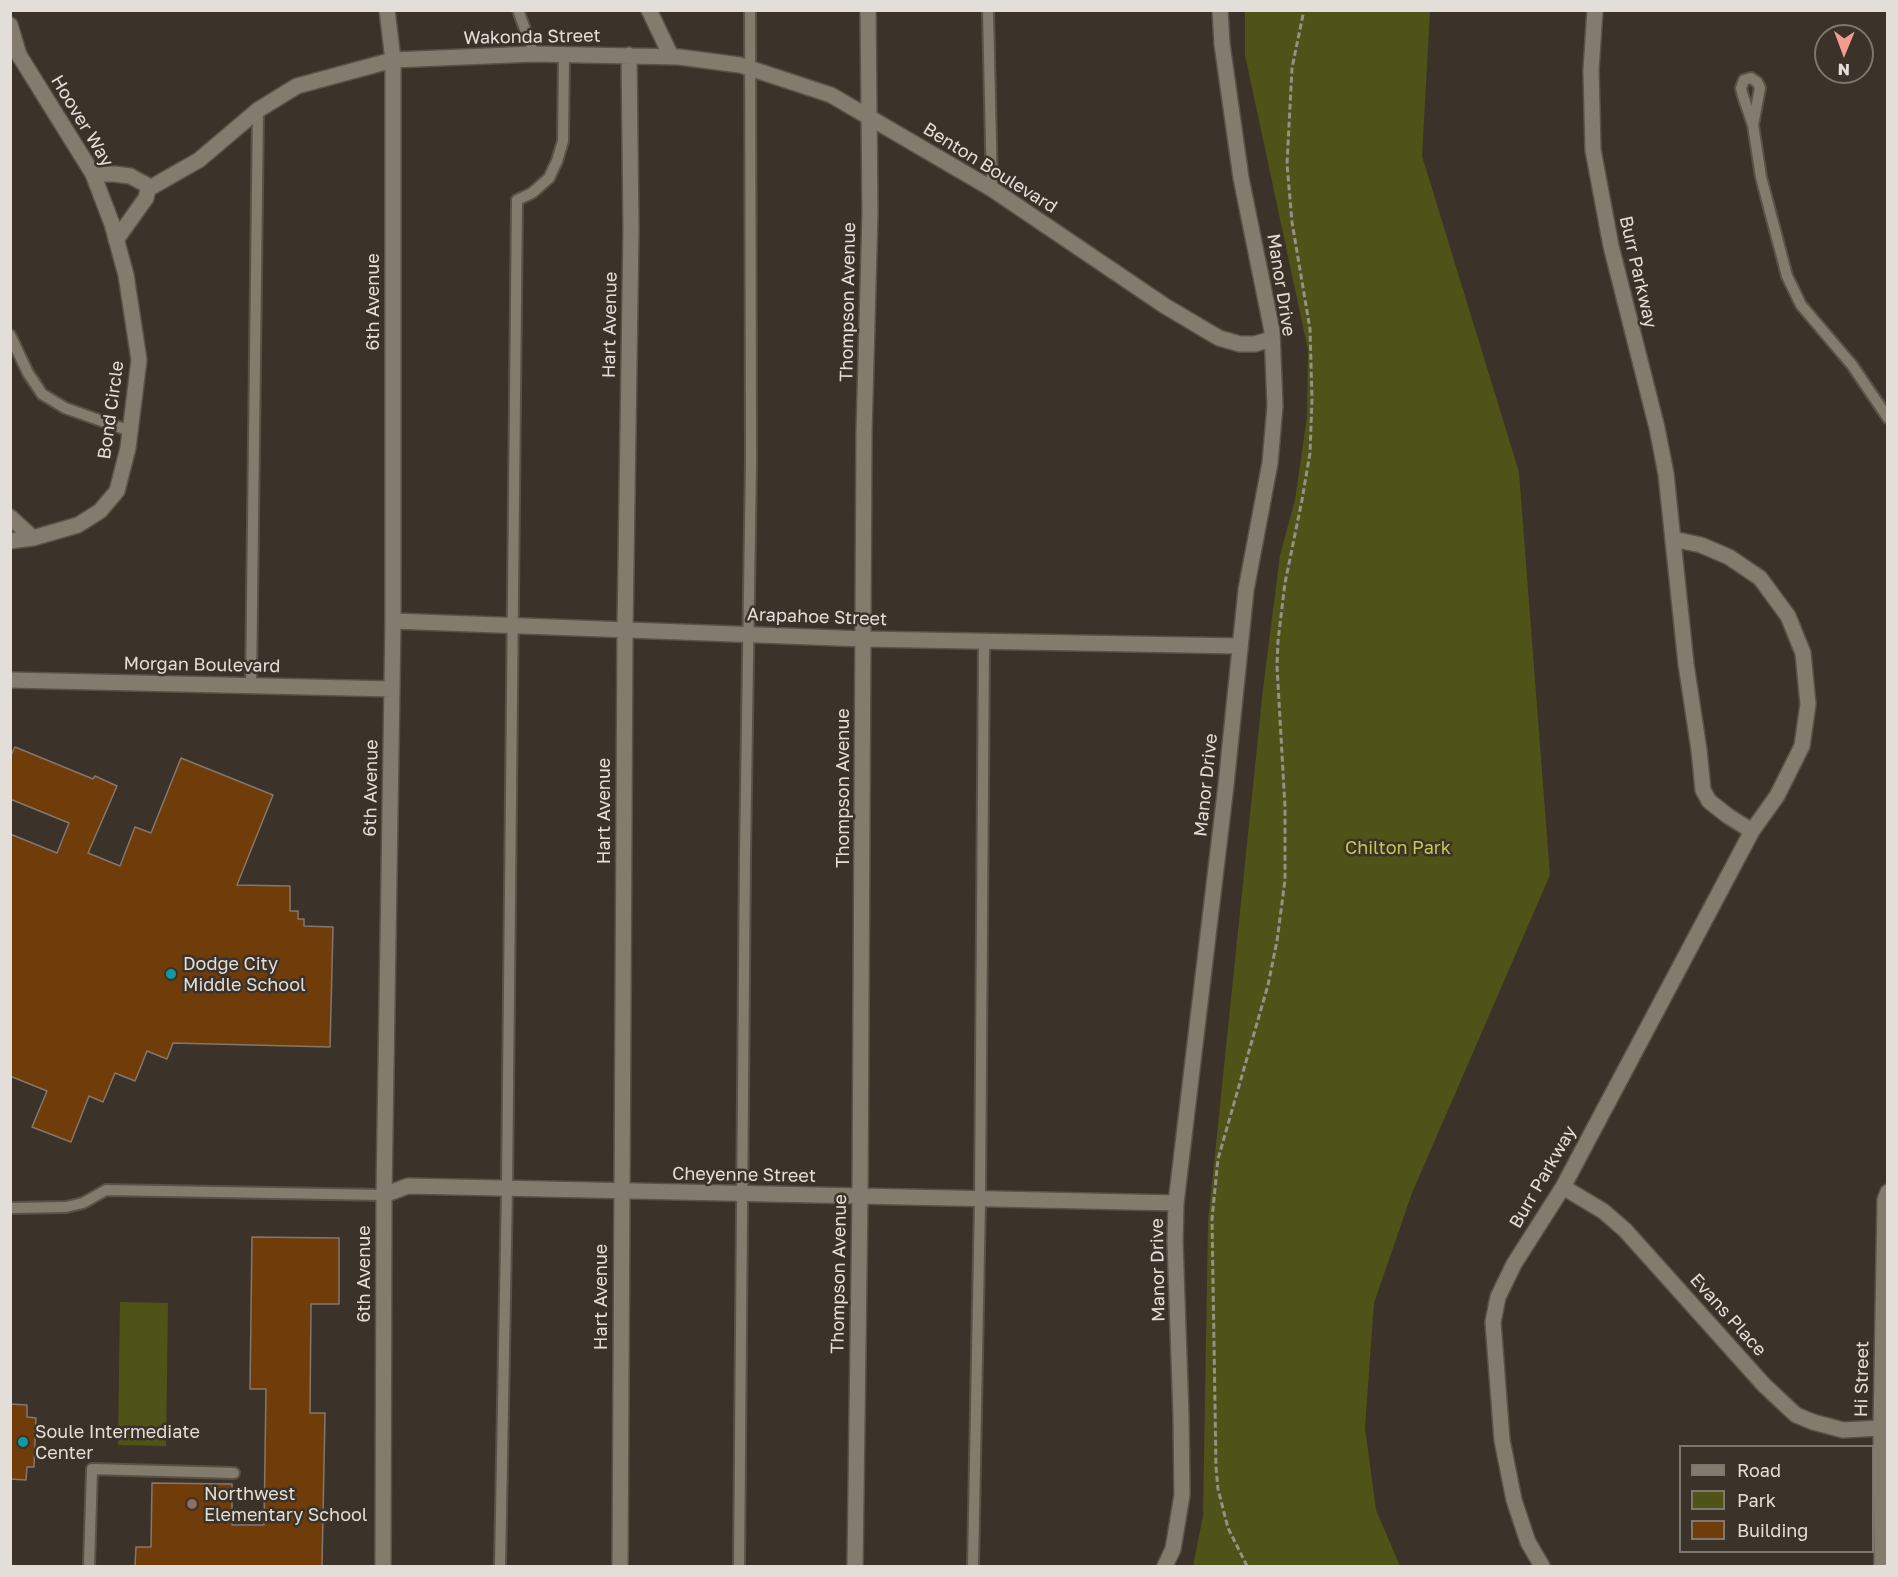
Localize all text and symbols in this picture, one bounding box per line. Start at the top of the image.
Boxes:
north arrow [1814,24,1874,84]
street label: Wakonda Street [463,25,601,49]
text: N [1837,60,1850,80]
street label: Hoover Way [46,71,118,171]
street label: Benton Boulevard [919,118,1061,218]
street label: Burr Parkway [1615,214,1661,330]
street label: Thompson Avenue [836,222,860,382]
street label: Manor Drive [1262,232,1300,338]
street label: 6th Avenue [362,253,384,351]
street label: Hart Avenue [598,272,622,378]
street label: Bond Circle [93,359,129,461]
street label: Arapahoe Street [746,604,888,630]
street label: Morgan Boulevard [123,653,281,677]
street label: Thompson Avenue [832,708,854,868]
street label: Manor Drive [1190,732,1222,838]
street label: 6th Avenue [359,739,383,837]
street label: Hart Avenue [593,758,615,864]
park label: Chilton Park [1345,837,1451,859]
place label: Dodge City Middle School [183,953,306,996]
marker: Dodge City Middle School [164,967,178,981]
street label: Burr Parkway [1505,1122,1581,1232]
street label: Cheyenne Street [672,1163,816,1187]
street label: Thompson Avenue [827,1194,851,1354]
street label: Manor Drive [1146,1218,1170,1322]
street label: 6th Avenue [353,1225,375,1323]
street label: Hart Avenue [590,1244,612,1350]
street label: Evans Place [1685,1269,1771,1361]
street label: Hi Street [1851,1341,1873,1417]
place label: Soule Intermediate Center [35,1421,200,1464]
marker: Soule Intermediate Center [16,1435,30,1449]
legend [1679,1445,1874,1553]
text: Road [1737,1459,1781,1481]
place label: Northwest Elementary School [204,1483,368,1526]
text: Park [1737,1489,1776,1511]
marker: Northwest Elementary School [185,1497,199,1511]
text: Building [1737,1519,1808,1541]

